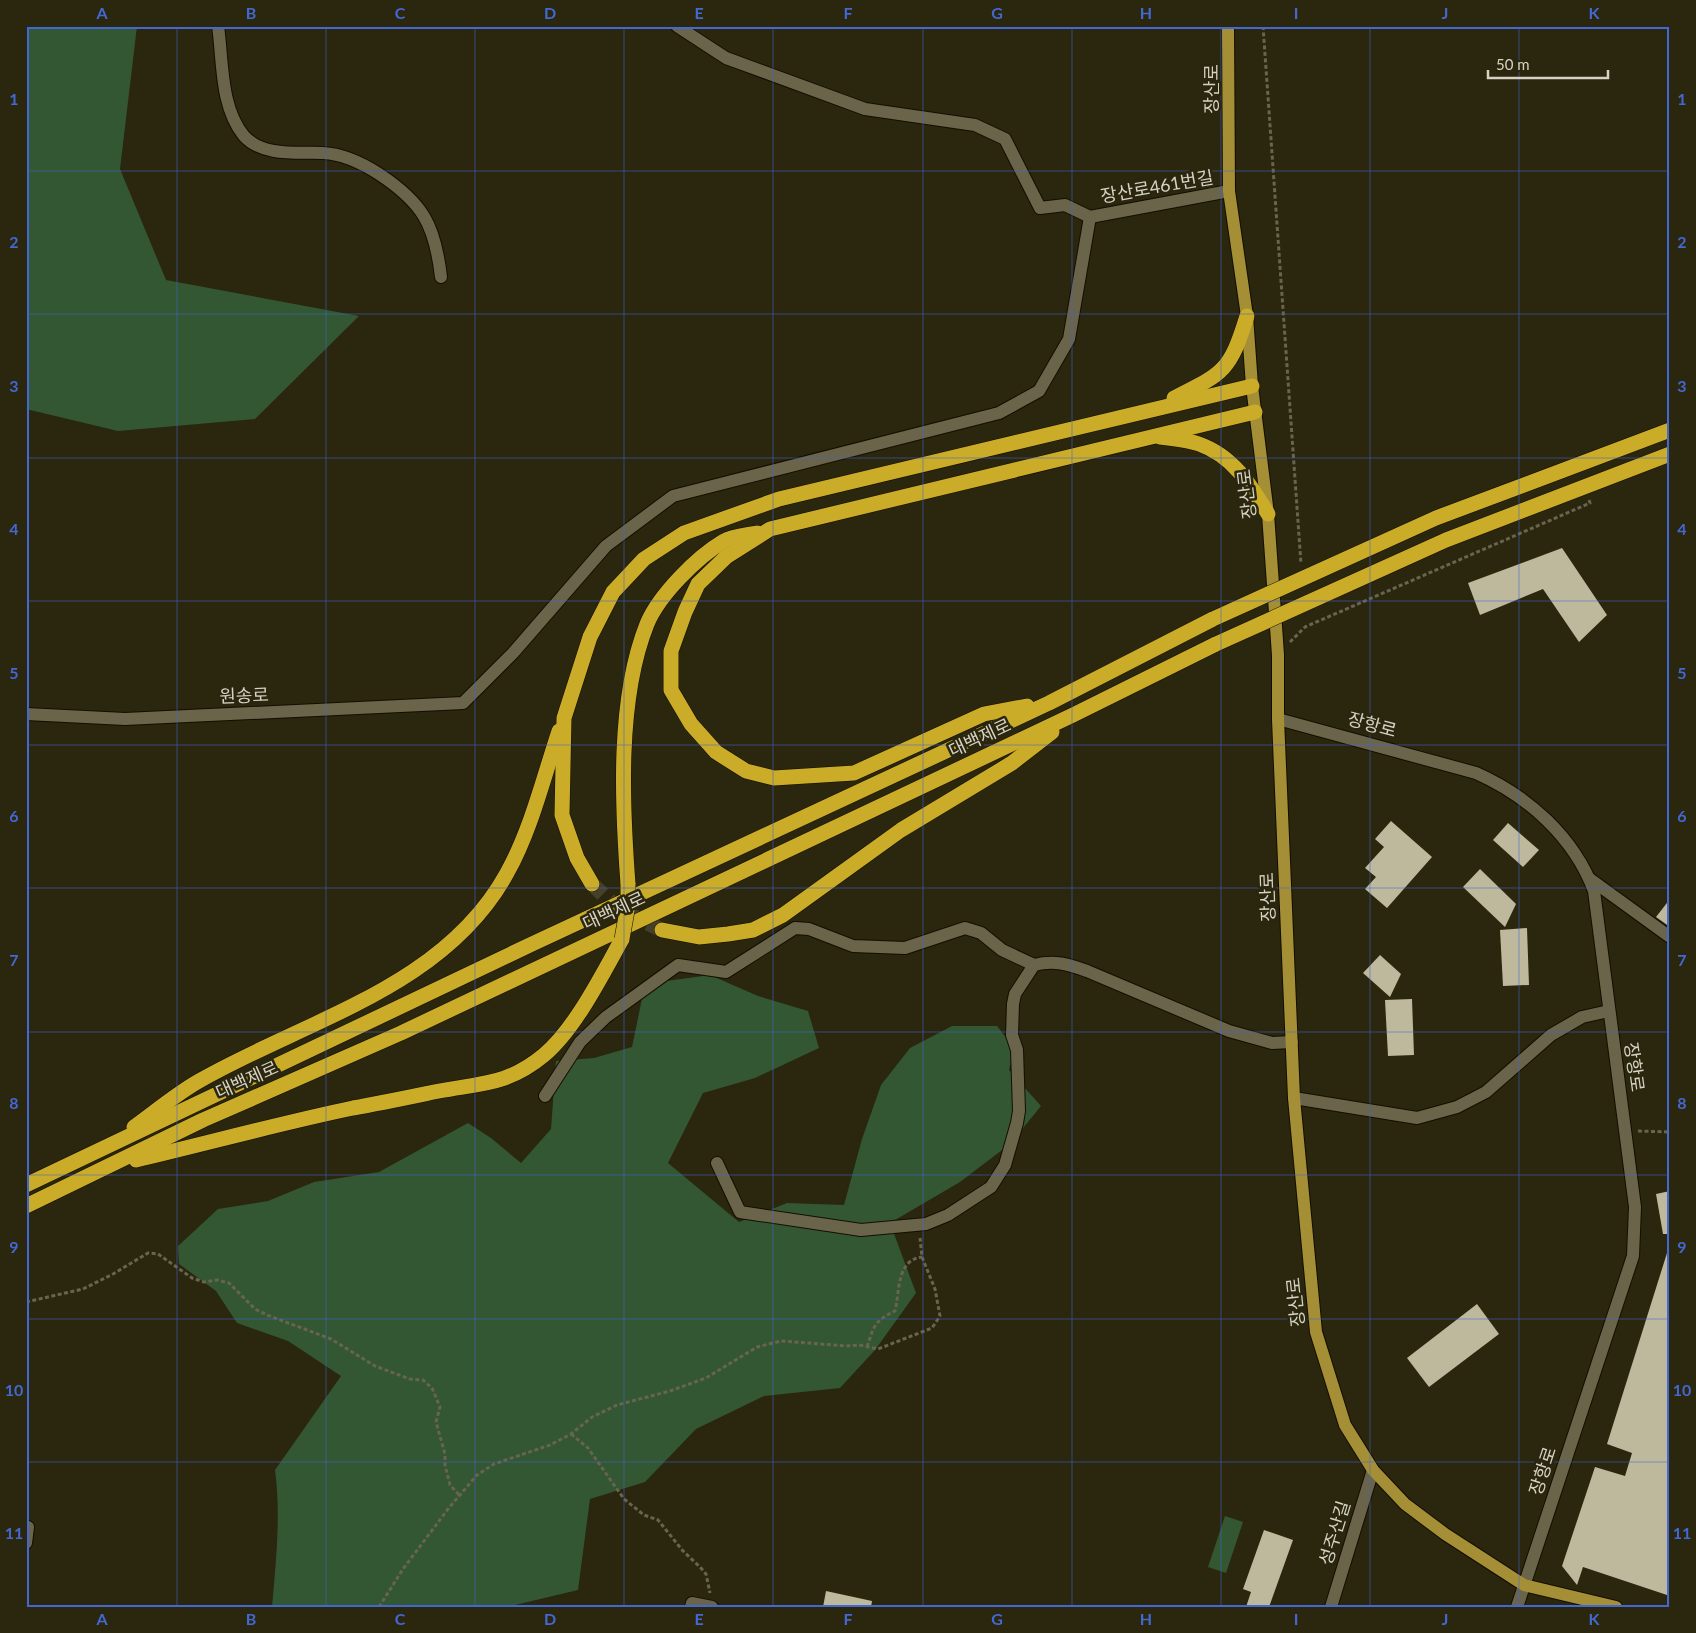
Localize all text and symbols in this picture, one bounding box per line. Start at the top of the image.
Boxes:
text: A [95,3,108,22]
text: B [246,3,256,22]
text: C [395,3,406,22]
text: D [544,3,556,22]
text: E [694,3,704,22]
text: F [843,3,853,22]
text: G [991,3,1003,22]
text: H [1140,3,1152,22]
text: I [1294,3,1298,22]
text: J [1442,3,1448,22]
text: K [1589,3,1601,22]
scale bar [1488,48,1608,80]
text: 50 m [1496,55,1530,73]
street label: 장산로 [1200,64,1222,114]
text: 1 [9,89,19,108]
text: 1 [1677,89,1687,108]
street label: 장산로461번길 [1099,165,1215,207]
text: 2 [9,232,19,251]
text: 2 [1677,232,1687,251]
text: 3 [9,376,19,395]
text: 3 [1677,376,1687,395]
street label: 장산로 [1232,468,1260,520]
text: 4 [9,519,19,538]
text: 4 [1677,519,1687,538]
text: 5 [9,663,19,682]
text: 5 [1677,663,1687,682]
street label: 원송로 [219,683,269,707]
street label: 장항로 [1345,707,1399,741]
street label: 대백제로 [945,713,1014,761]
text: 6 [9,806,19,825]
text: 6 [1677,806,1687,825]
street label: 장산로 [1255,872,1279,922]
street label: 대백제로 [579,886,648,934]
text: 7 [9,950,19,969]
text: 7 [1677,950,1687,969]
street label: 장항로 [1621,1041,1649,1093]
street label: 대백제로 [212,1056,281,1103]
text: 8 [9,1093,19,1112]
text: 8 [1677,1093,1687,1112]
text: 9 [9,1237,19,1256]
text: 9 [1677,1237,1687,1256]
street label: 장산로 [1281,1276,1309,1328]
text: 10 [5,1380,23,1399]
text: 10 [1673,1380,1691,1399]
street label: 장항로 [1524,1444,1560,1498]
street label: 성주산길 [1314,1498,1354,1568]
text: 11 [5,1523,23,1542]
text: 11 [1673,1523,1691,1542]
text: A [95,1609,108,1628]
text: B [246,1609,256,1628]
text: C [395,1609,406,1628]
text: D [544,1609,556,1628]
text: E [694,1609,704,1628]
text: F [843,1609,853,1628]
text: G [991,1609,1003,1628]
text: H [1140,1609,1152,1628]
text: I [1294,1609,1298,1628]
text: J [1442,1609,1448,1628]
text: K [1589,1609,1601,1628]

